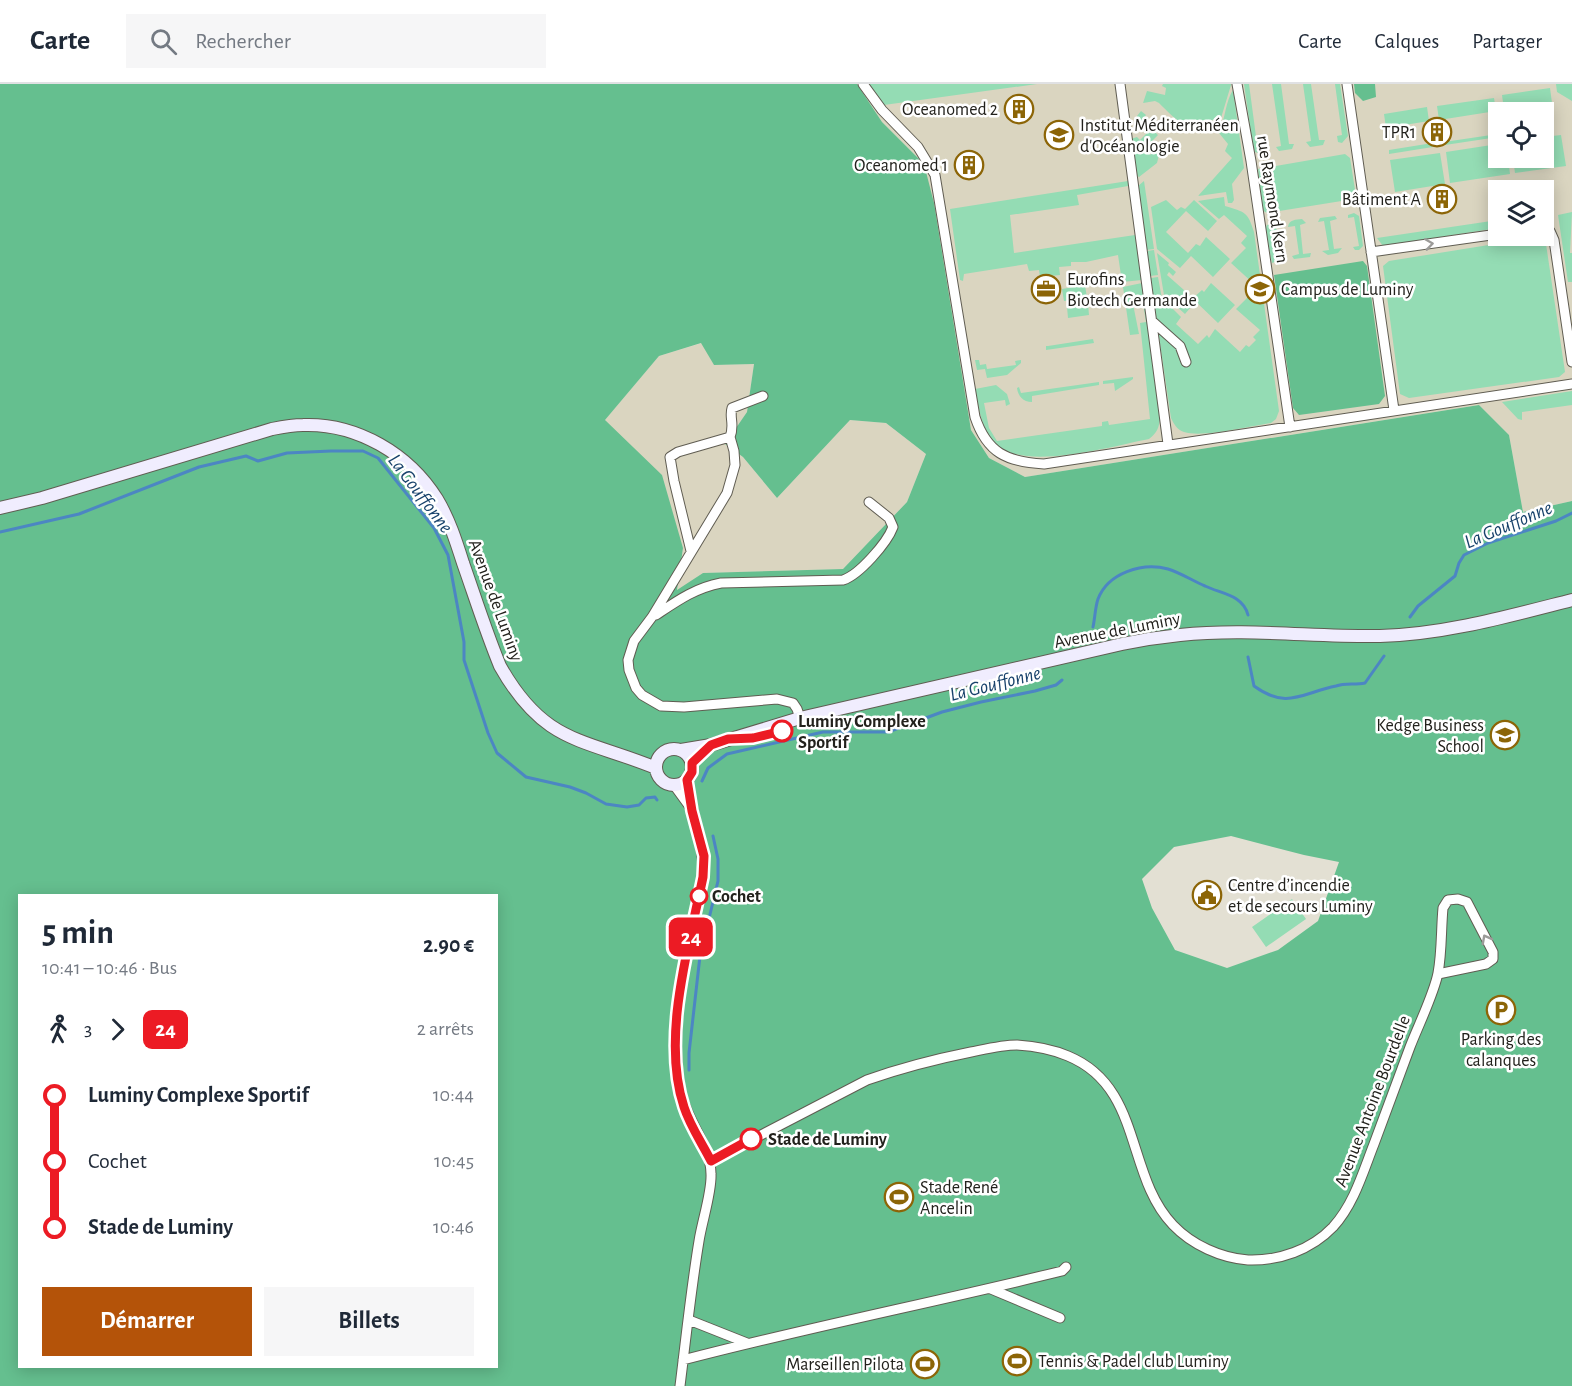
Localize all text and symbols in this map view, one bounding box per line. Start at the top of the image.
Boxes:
search box [126,14,546,68]
icon: search [147,25,180,58]
text: Carte [30,27,90,55]
text: Rechercher [195,30,291,52]
text: Carte [1298,31,1342,52]
text: Calques [1375,31,1439,52]
text: Partager [1472,31,1542,52]
building icon: Oceanomed 2 [1003,93,1035,125]
place label: Oceanomed 2 [902,101,998,119]
map controls [1488,102,1554,246]
button: locate [1488,102,1554,168]
building icon: TPR1 [1421,116,1453,148]
place label: Institut Méditerranéen d'Océanologie [1080,117,1239,156]
school or university icon: Institut Méditerranéen d'Océanologie [1043,119,1075,151]
place label: TPR1 [1382,124,1416,142]
street label: rue Raymond Kern [1253,134,1291,264]
building icon: Oceanomed 1 [953,149,985,181]
place label: Oceanomed 1 [854,157,948,175]
button: layers [1488,180,1554,246]
building icon: Bâtiment A [1426,183,1458,215]
place label: Bâtiment A [1342,191,1422,209]
one-way arrow [1425,239,1434,251]
place label: Eurofins Biotech Germande [1067,271,1197,310]
office icon: Eurofins Biotech Germande [1030,273,1062,305]
school or university icon: Campus de Luminy [1244,273,1276,305]
place label: Campus de Luminy [1281,281,1414,299]
water label: La Gouffonne [384,450,456,537]
water label: La Gouffonne [1462,497,1556,552]
street label: Avenue de Luminy [465,537,525,664]
street label: Avenue de Luminy [1053,610,1182,652]
water label: La Gouffonne [948,663,1043,705]
place label: Luminy Complexe Sportif [798,713,926,752]
place label: Kedge Business School [1376,717,1484,756]
school or university icon: Kedge Business School [1489,719,1521,751]
marker: Luminy Complexe Sportif [771,720,793,742]
place label: Centre d’incendie et de secours Luminy [1228,877,1373,916]
public building icon: Centre d’incendie et de secours Luminy [1191,879,1223,911]
marker: Cochet [690,887,708,905]
place label: Cochet [712,888,761,906]
text: 5 min [42,917,114,950]
line badge: 24 [664,918,718,956]
text: 24 [681,927,701,948]
text: 2.90 € [423,934,474,956]
one-way arrow [1482,935,1493,946]
text: 10:41 – 10:46 · Bus [42,958,177,978]
parking icon: Parking des calanques [1485,994,1517,1026]
icon: walk [42,1013,75,1046]
icon: forward [101,1013,134,1046]
street label: Avenue Antoine Bourdelle [1332,1013,1414,1190]
text: 3 [84,1019,92,1039]
text: 24 [155,1019,176,1040]
text: 2 arrêts [417,1019,474,1039]
place label: Parking des calanques [1461,1031,1541,1070]
text: Luminy Complexe Sportif [88,1084,309,1106]
text: 10:44 [433,1085,474,1105]
marker: Stade de Luminy [740,1128,762,1150]
place label: Stade de Luminy [768,1131,888,1149]
text: Cochet [88,1150,147,1172]
text: 10:45 [434,1151,474,1171]
place label: Stade René Ancelin [920,1179,998,1218]
sports icon: Stade René Ancelin [883,1181,915,1213]
text: Stade de Luminy [88,1216,233,1238]
text: 10:46 [433,1217,474,1237]
button: Démarrer [42,1287,252,1356]
button: Billets [264,1287,474,1356]
sports icon: Tennis & Padel club Luminy [1001,1345,1033,1377]
sports icon: Marseillen Pilota [909,1348,941,1380]
place label: Tennis & Padel club Luminy [1038,1353,1229,1371]
place label: Marseillen Pilota [786,1356,904,1374]

